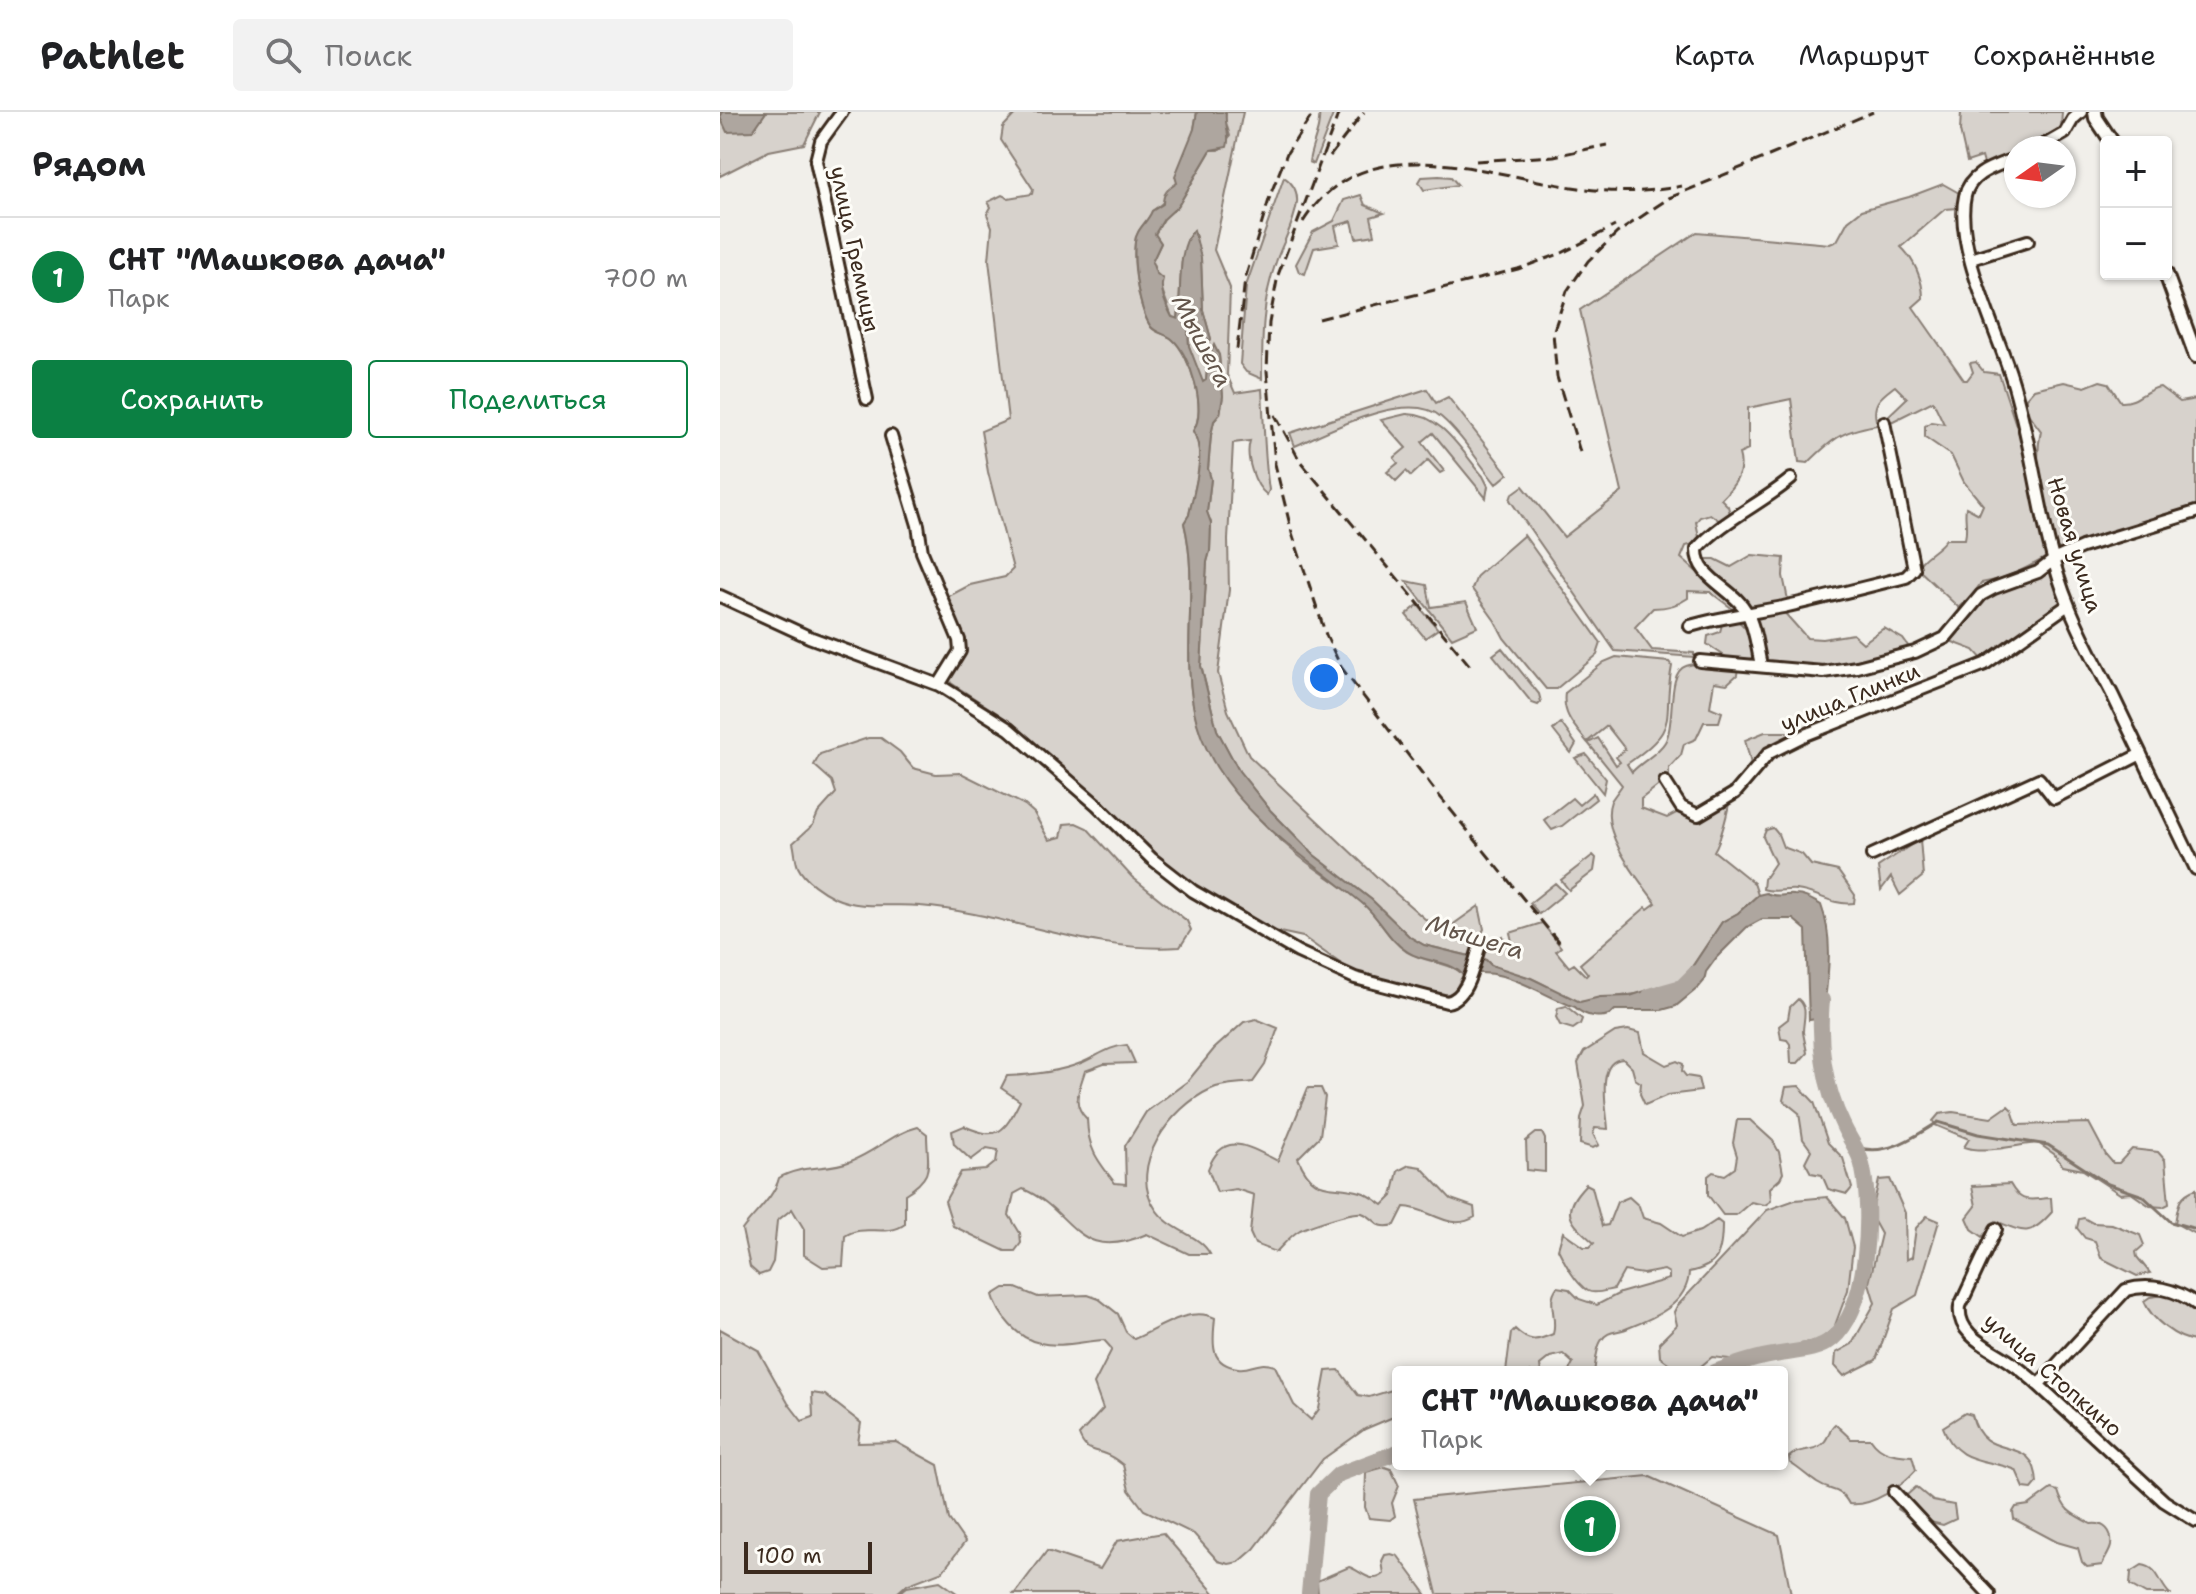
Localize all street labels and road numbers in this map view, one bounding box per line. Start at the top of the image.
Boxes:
street label: улица Гремицы [823,164,887,334]
street label: Новая улица [2041,474,2109,617]
street label: улица Глинки [1776,656,1924,738]
street label: улица Стопкино [1978,1307,2128,1443]

